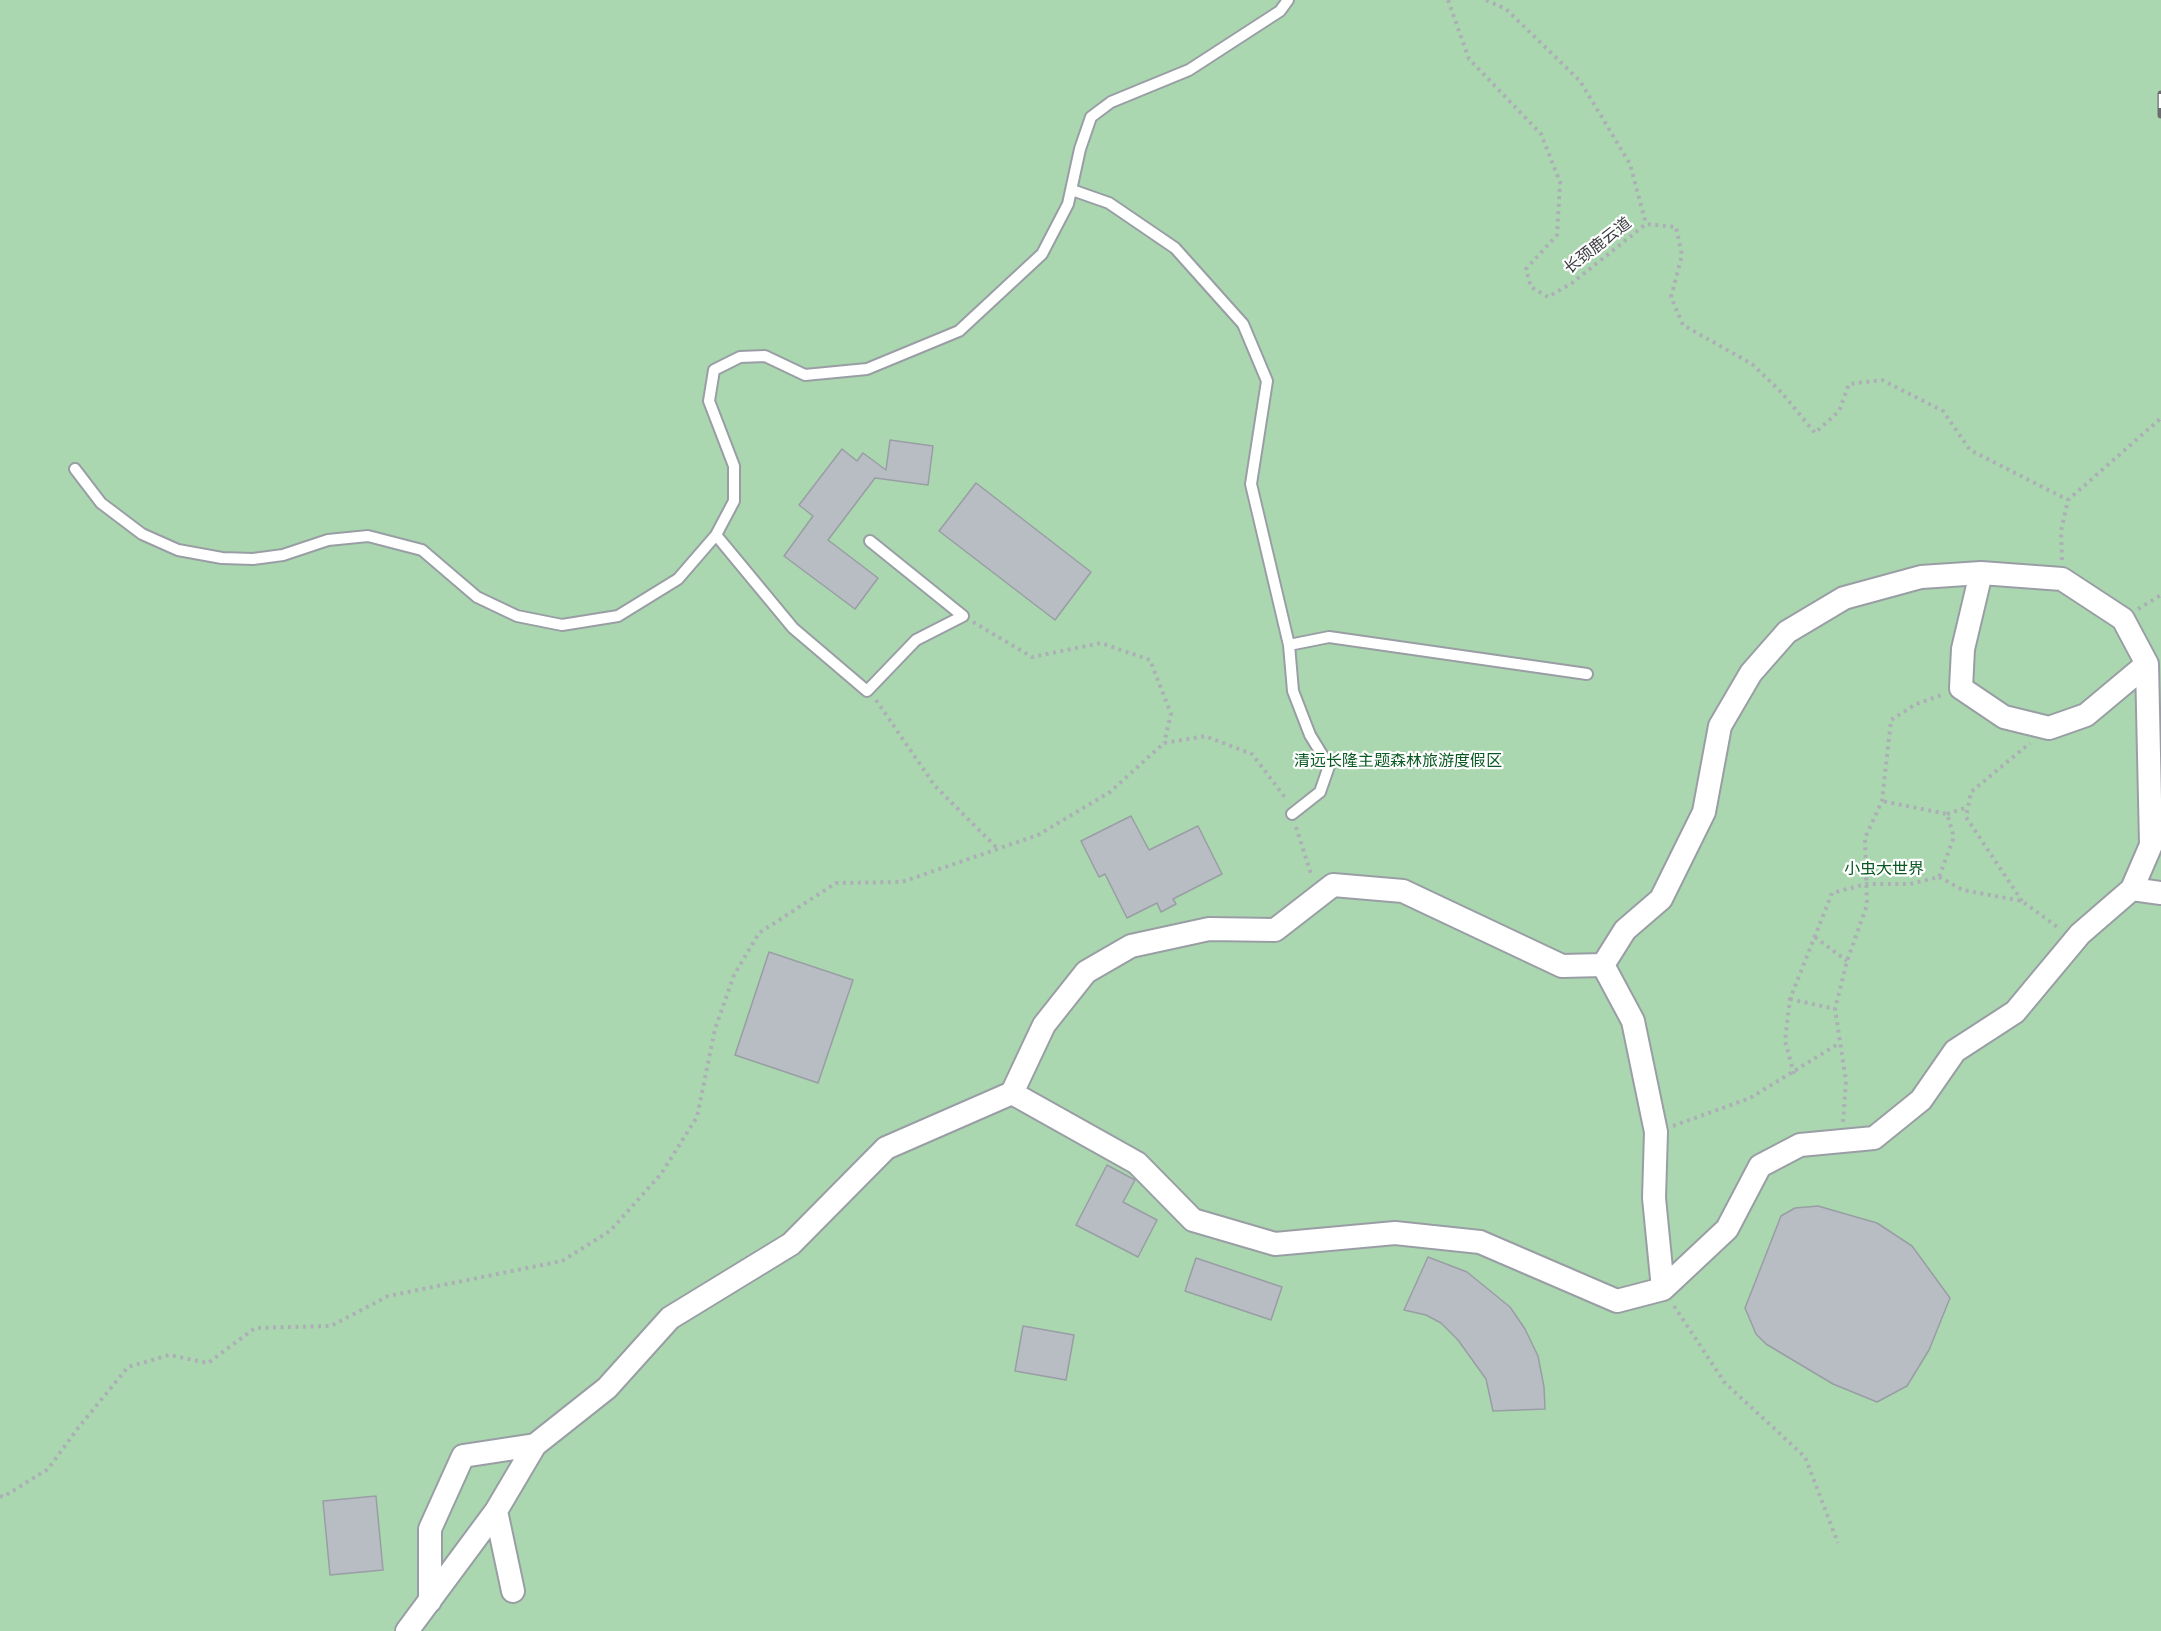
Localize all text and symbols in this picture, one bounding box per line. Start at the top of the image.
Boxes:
street label: 长颈鹿云道 [1561,214,1635,278]
park label: 清远长隆主题森林旅游度假区 [1294,752,1502,772]
park label: 小虫大世界 [1844,860,1924,880]

